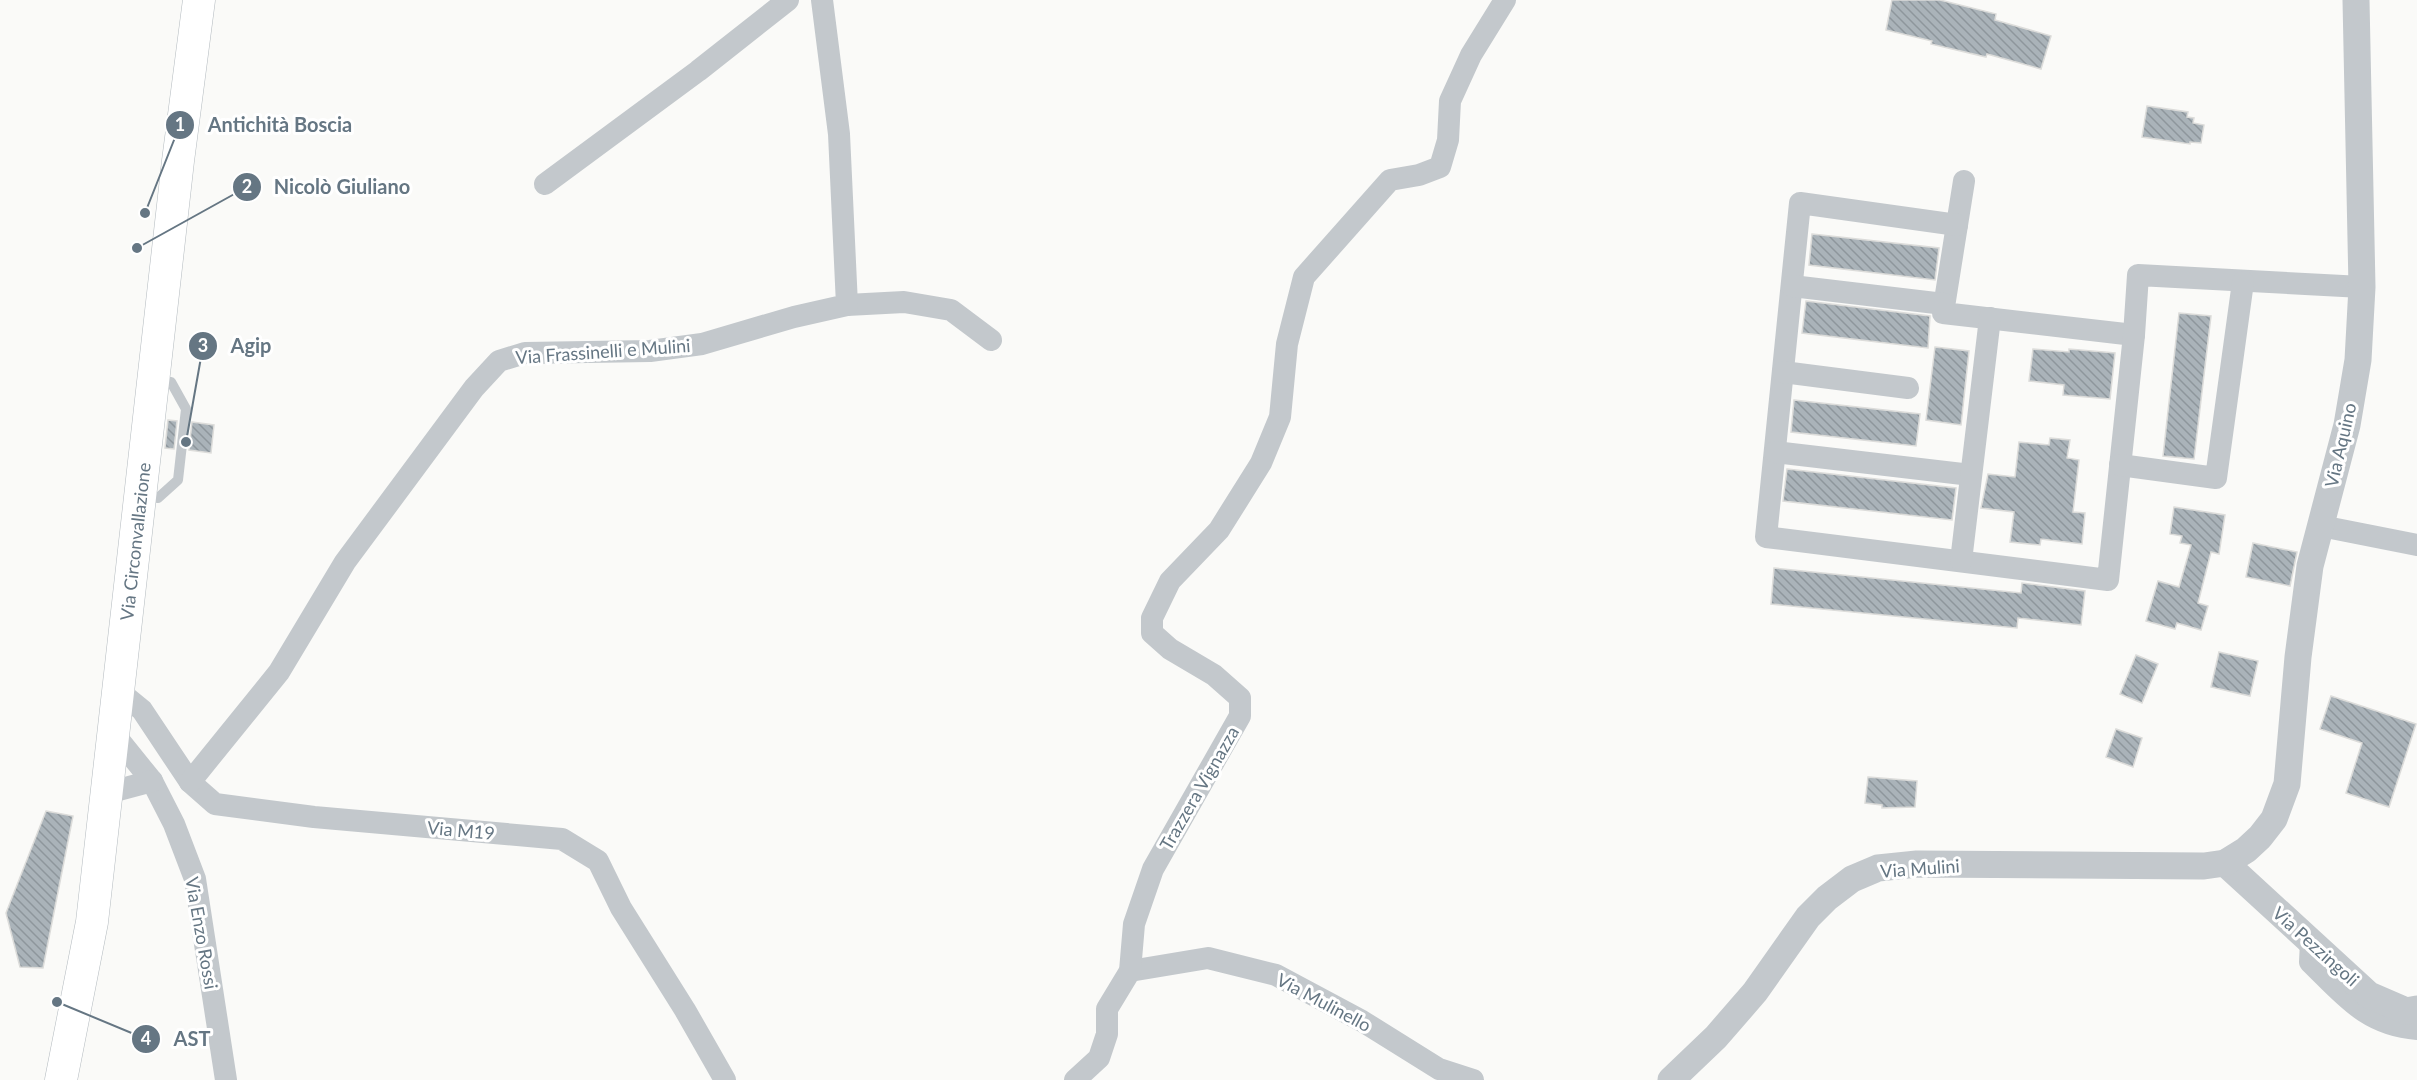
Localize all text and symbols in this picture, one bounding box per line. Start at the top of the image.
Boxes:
callout: Antichità Boscia [165,106,364,144]
text: Antichità Boscia [207,112,352,136]
text: 1 [175,113,185,135]
callout: Nicolò Giuliano [232,168,422,206]
text: Nicolò Giuliano [274,174,410,198]
text: 2 [242,175,252,197]
callout: Agip [188,327,283,365]
text: Agip [230,333,271,357]
text: 3 [198,334,208,356]
street label: Via Frassinelli e Mulini [515,334,691,368]
street label: Via Aquino [2320,401,2360,489]
street label: Via Circonvallazione [115,461,155,622]
street label: Trazzera Vignazza [1155,722,1243,854]
street label: Via M19 [426,816,496,844]
street label: Via Mulini [1880,854,1960,882]
street label: Via Enzo Rossi [181,875,223,991]
street label: Via Pezzingoli [2268,902,2364,990]
street label: Via Mulinello [1273,968,1375,1036]
callout: AST [131,1020,222,1058]
text: AST [173,1026,210,1050]
text: 4 [141,1027,151,1049]

